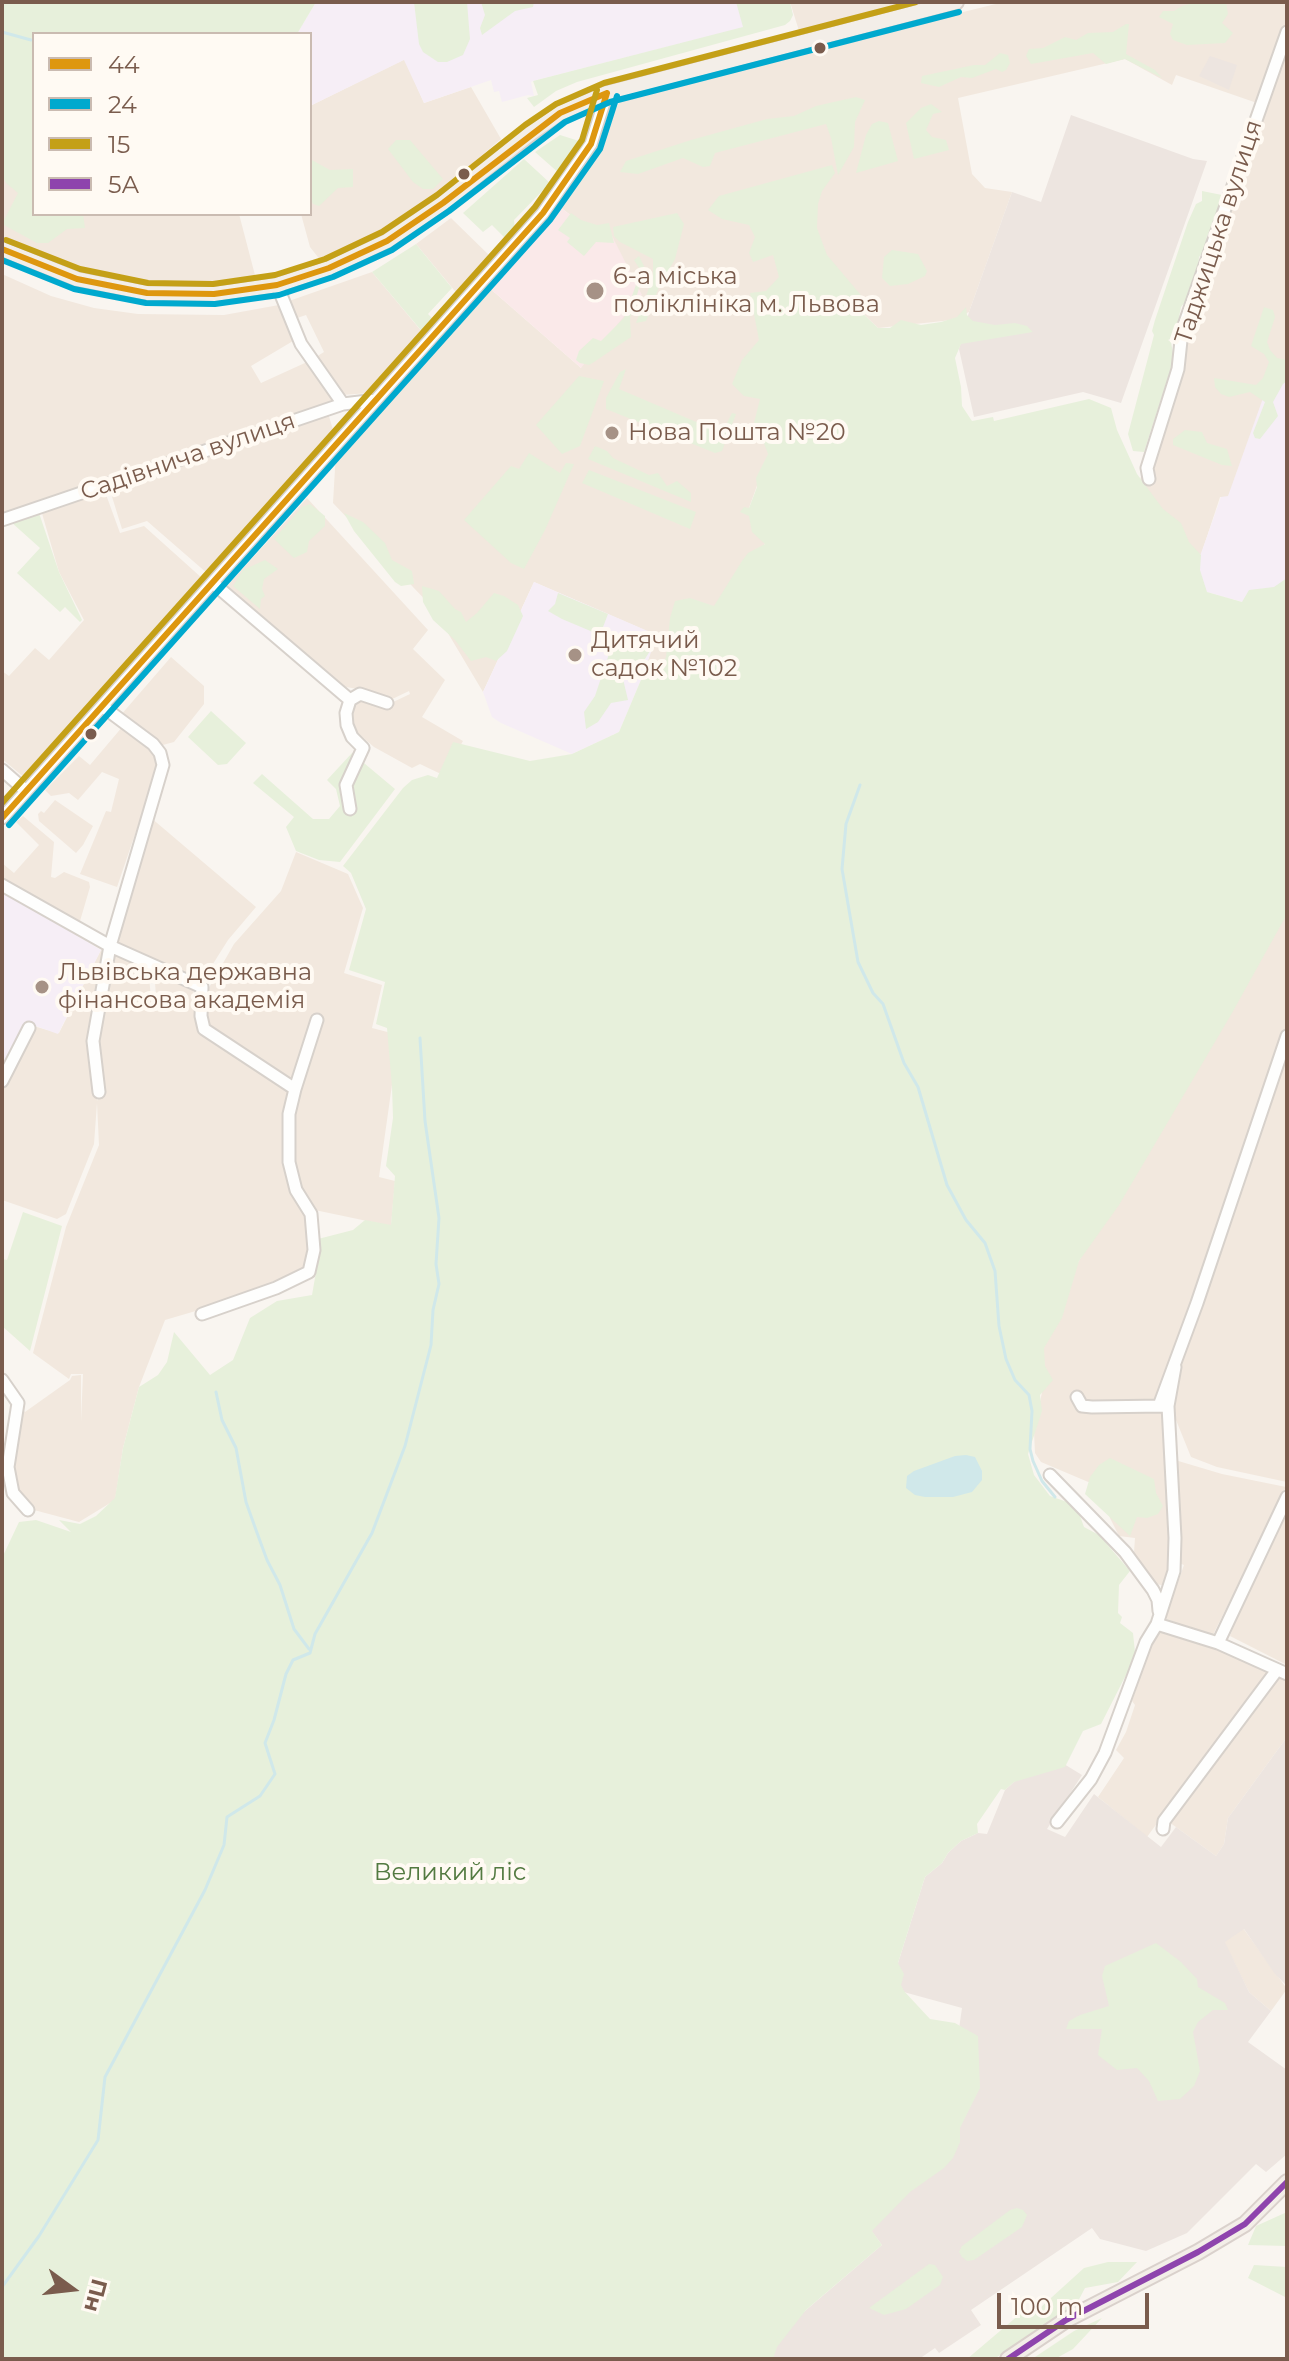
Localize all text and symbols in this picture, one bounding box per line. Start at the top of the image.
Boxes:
legend [32,32,312,216]
unlabelled marker [812,40,828,56]
text: 44 [108,50,140,79]
text: 24 [108,90,137,119]
street label: Таджицька вулиця [1169,117,1269,347]
text: 15 [108,130,130,159]
unlabelled marker [456,166,472,182]
text: 5А [108,170,139,199]
place label: 6-а міська поліклініка м. Львова [613,263,880,319]
marker: 6-а міська поліклініка м. Львова [584,280,606,302]
street label: Садівнича вулиця [77,407,299,507]
place label: Нова Пошта №20 [628,419,846,447]
marker: Нова Пошта №20 [603,424,621,442]
place label: Дитячий садок №102 [591,627,737,683]
marker: Дитячий садок №102 [566,646,584,664]
unlabelled marker [83,726,99,742]
place label: Львівська державна фінансова академія [58,959,312,1015]
marker: Львівська державна фінансова академія [33,978,51,996]
park label: Великий ліс [374,1859,526,1887]
north arrow [32,2249,112,2329]
text: Пн [78,2276,113,2315]
scale bar [1001,2277,1153,2327]
text: 100 m [1011,2292,1083,2321]

